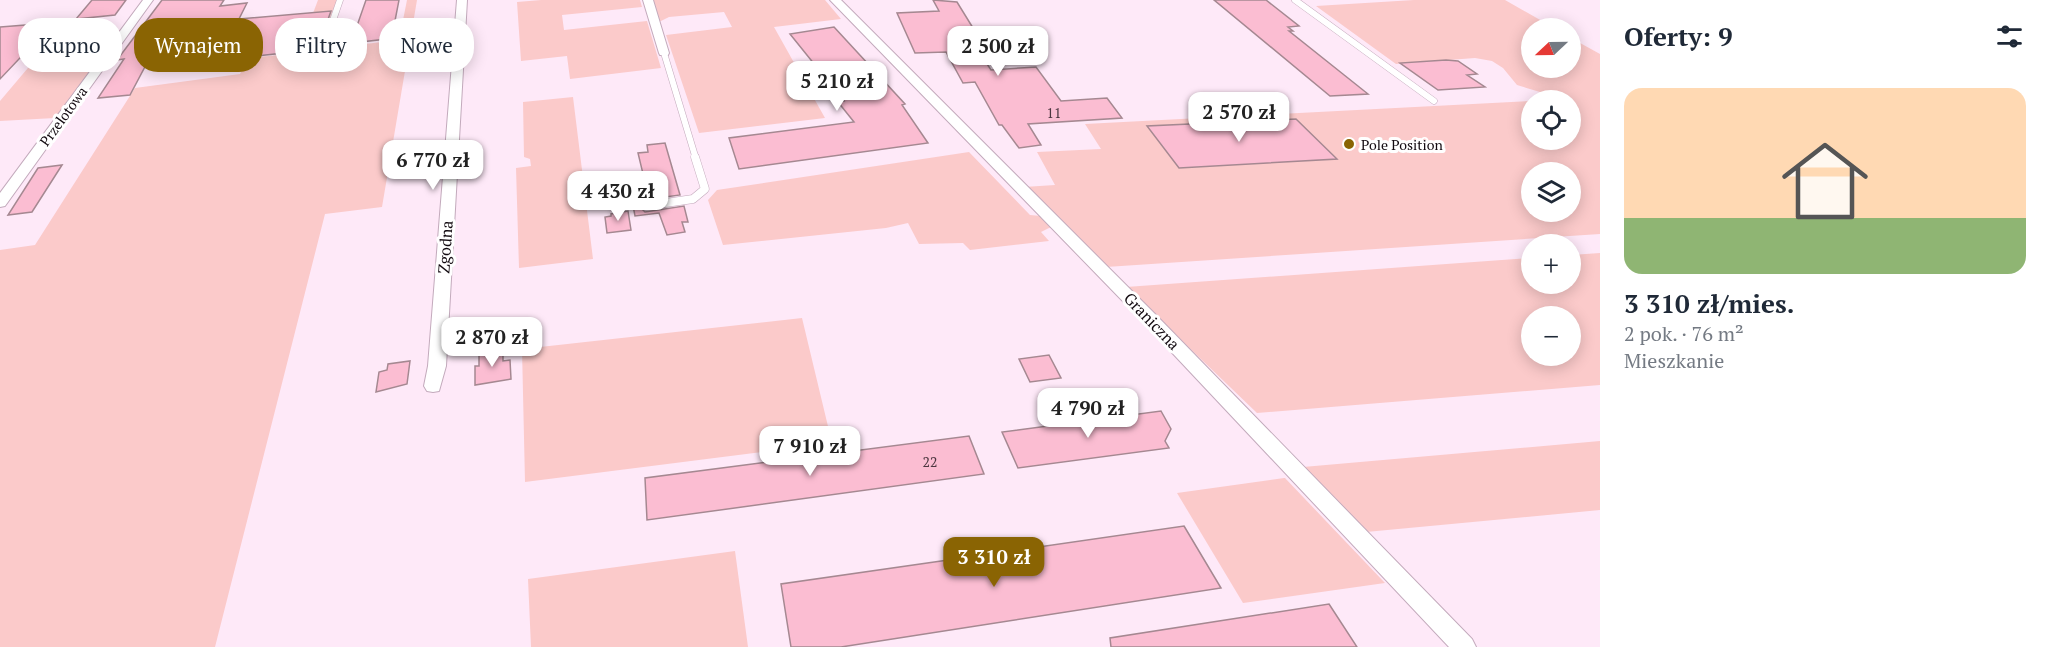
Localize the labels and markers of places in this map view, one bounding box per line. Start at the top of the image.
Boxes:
pin: 2 500 zł [936,26,1060,77]
pin: 5 210 zł [775,61,899,112]
pin: 2 570 zł [1177,92,1301,143]
place label: Pole Position [1361,135,1443,154]
marker: Pole Position [1342,137,1356,151]
pin: 6 770 zł [371,140,495,191]
pin: 4 430 zł [556,171,680,222]
pin: 2 870 zł [430,317,554,368]
pin: 4 790 zł [1026,388,1150,439]
pin: 7 910 zł [748,426,872,477]
pin: 3 310 zł [932,537,1056,588]

